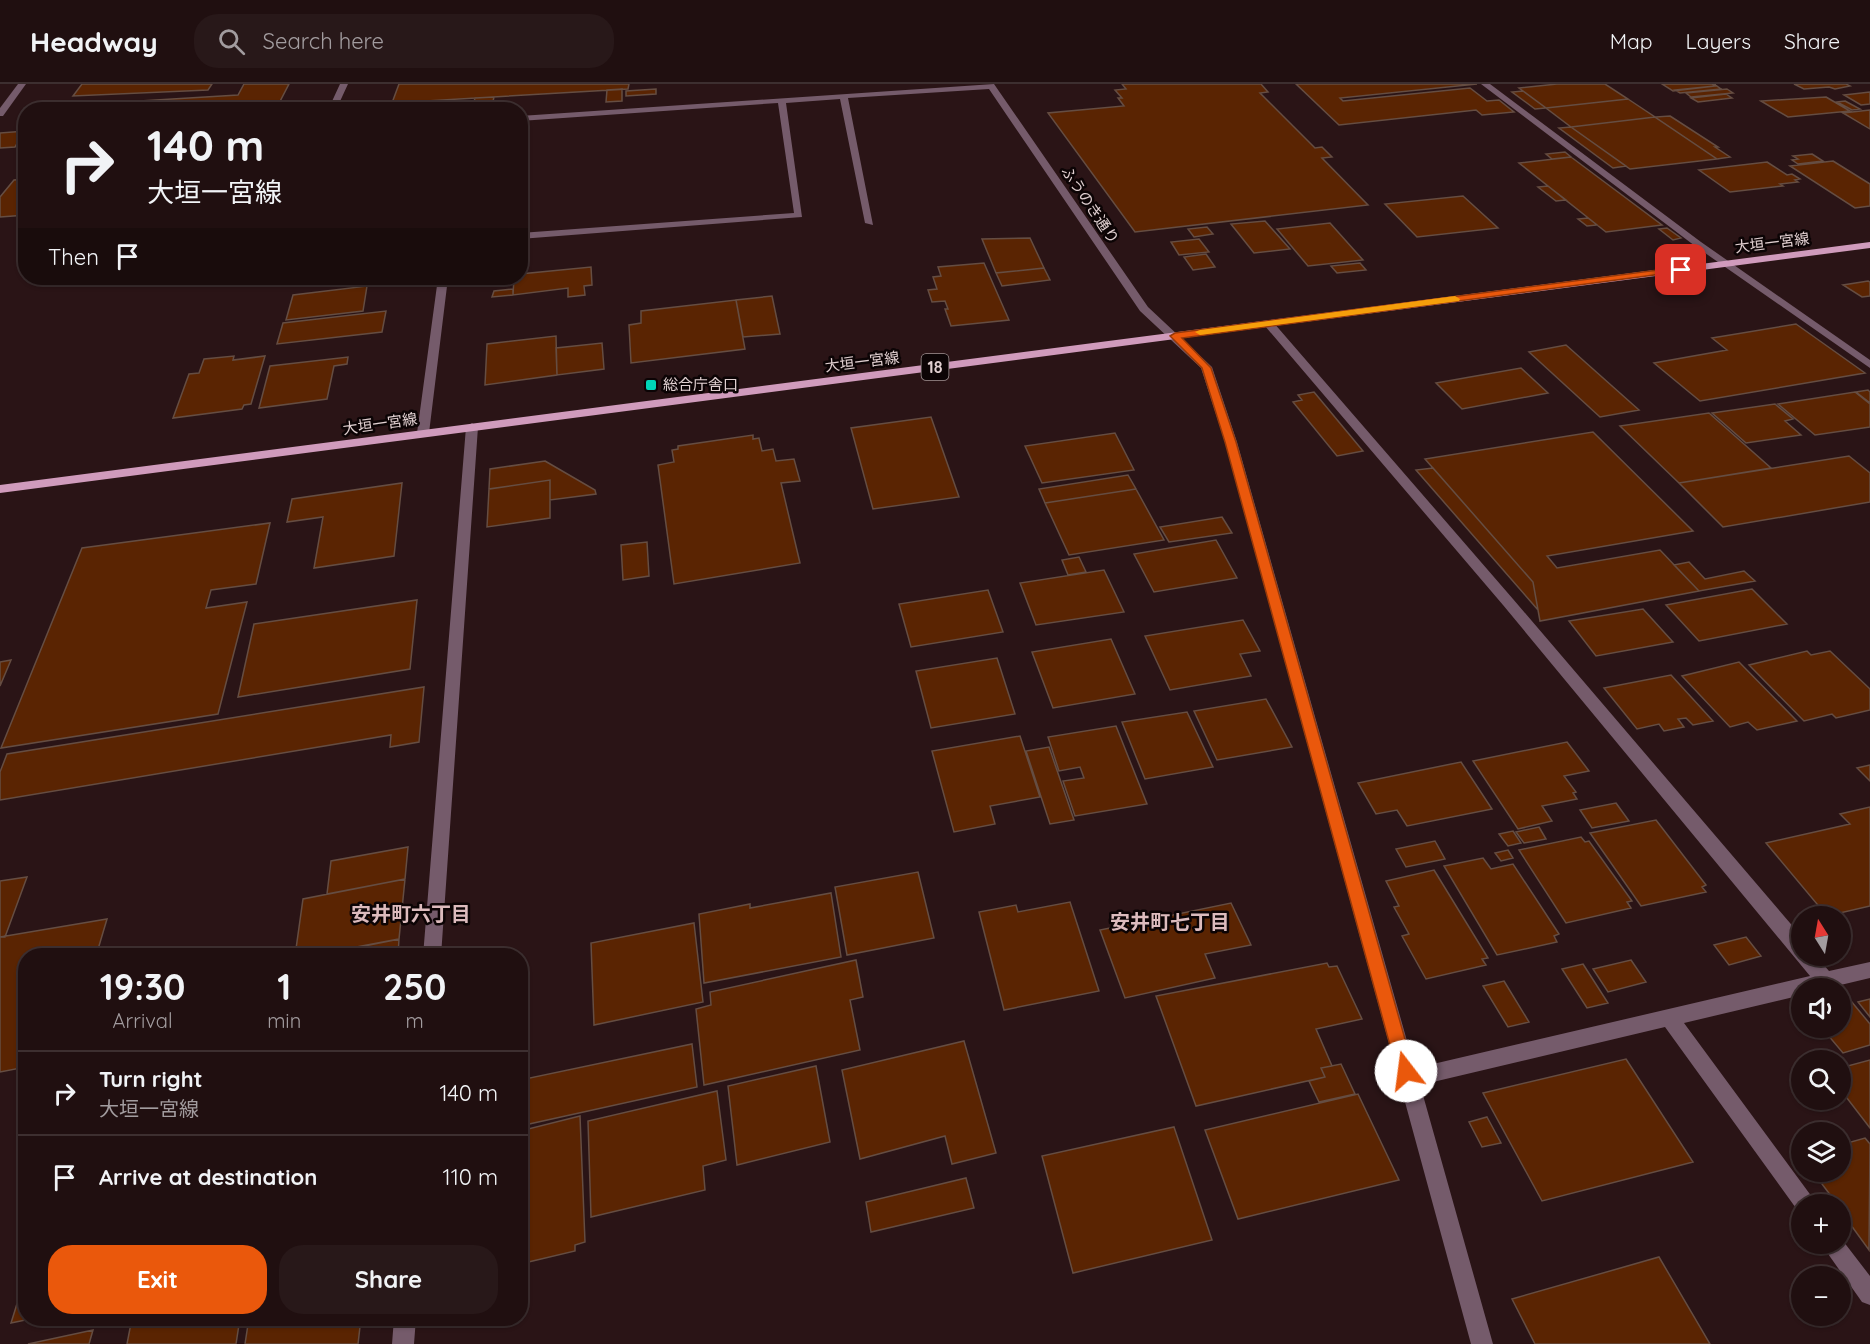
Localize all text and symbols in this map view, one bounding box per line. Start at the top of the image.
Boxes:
search box [194,14,614,68]
text: Headway [30,24,158,59]
icon: search [215,25,248,58]
text: Search here [263,27,384,55]
text: Map [1610,28,1653,54]
text: Layers [1686,28,1751,54]
text: Share [1784,28,1840,54]
text: 140 m [147,119,264,172]
icon: right [48,126,126,204]
street label: ふうのき通り [1057,162,1123,247]
text: 大垣一宮線 [147,175,282,209]
street label: 大垣一宮線 [1734,229,1810,257]
icon: arrive [111,240,144,273]
text: Then [48,243,99,271]
pin [1655,244,1706,295]
icon: arrive [1664,253,1697,286]
street label: 大垣一宮線 [824,348,900,376]
road number: 18 [922,354,948,380]
place label: 総合庁舎口 [663,375,738,394]
marker: 総合庁舎口 [644,378,658,392]
street label: 大垣一宮線 [341,409,418,438]
district label: 安井町六丁目 [351,901,471,926]
north arrow [1791,906,1851,966]
map controls [1791,906,1851,1326]
district label: 安井町七丁目 [1110,909,1230,934]
text: 19:30 [100,964,185,1009]
text: 1 [277,964,291,1009]
text: 250 [383,964,446,1009]
button: sound [1791,978,1851,1038]
text: Arrival [113,1008,173,1033]
text: min [267,1008,301,1033]
text: m [405,1008,424,1033]
position arrow [1374,1039,1438,1103]
button: search [1791,1050,1851,1110]
text: Turn right [99,1065,203,1093]
icon: right [48,1077,81,1110]
text: 140 m [439,1079,498,1107]
text: 大垣一宮線 [99,1096,199,1121]
button: layers [1791,1122,1851,1182]
icon: arrive [48,1161,81,1194]
text: Arrive at destination [99,1163,317,1191]
text: 110 m [443,1163,498,1191]
button: + [1791,1194,1851,1254]
button: Exit [48,1245,267,1314]
button: Share [279,1245,498,1314]
button: − [1791,1266,1851,1326]

